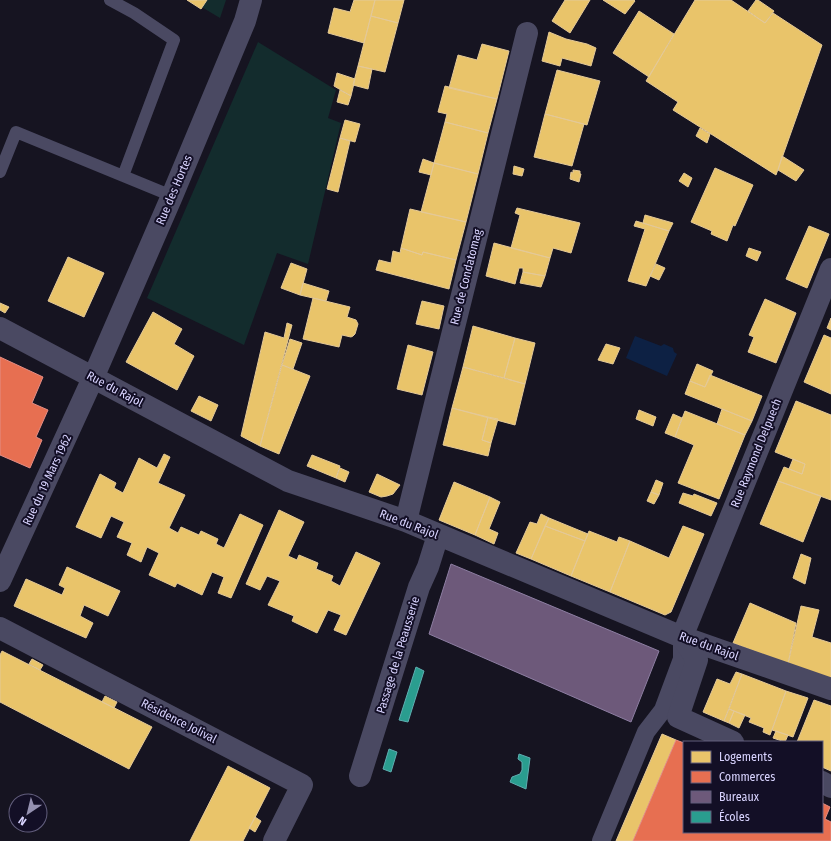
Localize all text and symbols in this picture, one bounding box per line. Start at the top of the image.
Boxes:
street label: Rue des Hortes [153,153,195,227]
street label: Rue de Condatomag [447,227,485,326]
street label: Rue du Rajol [84,368,146,410]
street label: Rue Raymond Delpuech [728,396,784,510]
street label: Rue du 19 Mars 1962 [20,432,74,528]
street label: Rue du Rajol [378,506,440,542]
street label: Passage de la Peausserie [374,595,422,715]
street label: Rue du Rajol [678,629,740,663]
street label: Résidence Jolival [139,696,219,746]
legend [683,741,823,833]
text: Logements [719,750,772,764]
text: Commerces [719,770,775,784]
text: Bureaux [719,790,760,804]
north arrow [8,793,48,833]
text: Écoles [719,809,750,824]
text: N [16,814,29,828]

